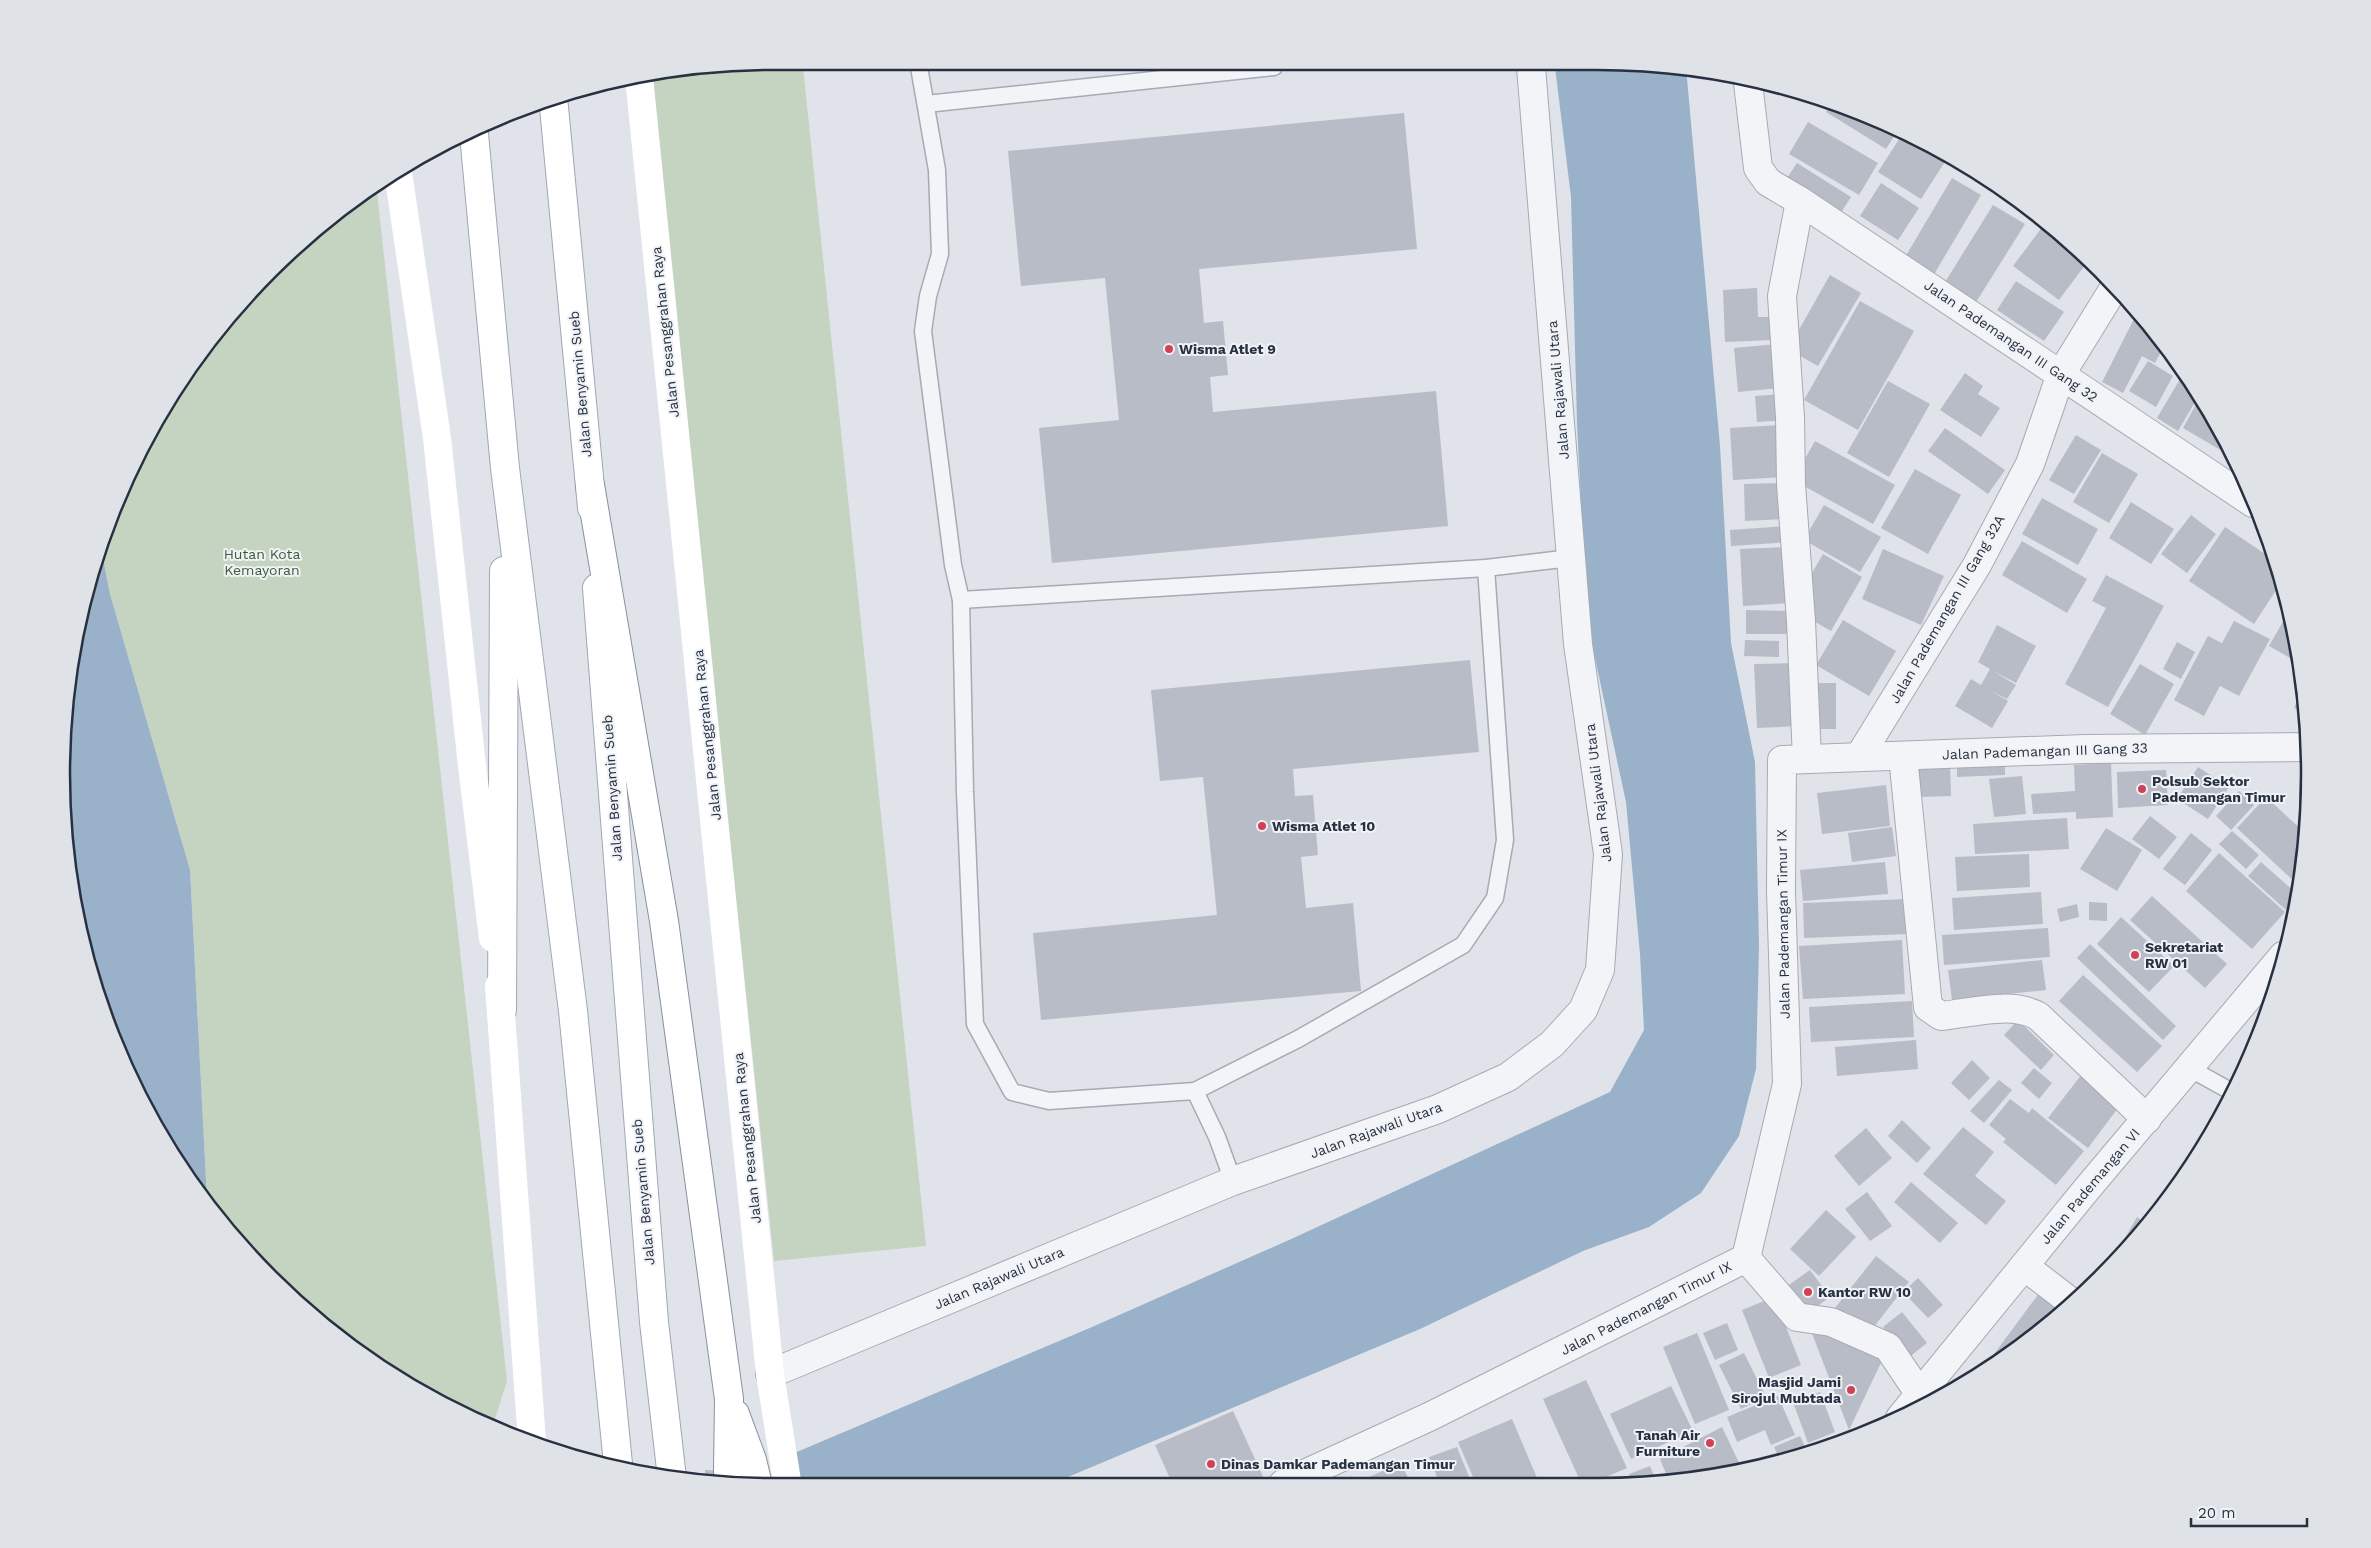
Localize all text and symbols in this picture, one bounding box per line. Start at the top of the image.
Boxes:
street label: Jalan Pesanggrahan Raya [648,246,682,418]
street label: Jalan Pademangan III Gang 32 [1921,277,2101,405]
street label: Jalan Benyamin Sueb [566,310,594,458]
street label: Jalan Rajawali Utara [1544,320,1572,460]
place label: Wisma Atlet 9 [1179,341,1276,357]
marker: Wisma Atlet 9 [1163,343,1175,355]
street label: Jalan Pademangan III Gang 32A [1886,512,2008,706]
park label: Hutan Kota Kemayoran [224,546,300,578]
street label: Jalan Pesanggrahan Raya [690,649,724,821]
street label: Jalan Benyamin Sueb [599,714,625,862]
street label: Jalan Rajawali Utara [1582,723,1614,863]
street label: Jalan Pademangan III Gang 33 [1942,739,2148,763]
place label: Polsub Sektor Pademangan Timur [2152,773,2286,805]
marker: Polsub Sektor Pademangan Timur [2136,783,2148,795]
place label: Wisma Atlet 10 [1272,818,1375,834]
marker: Wisma Atlet 10 [1256,820,1268,832]
street label: Jalan Pademangan Timur IX [1773,829,1793,1019]
place label: Sekretariat RW 01 [2145,939,2223,971]
marker: Sekretariat RW 01 [2129,949,2141,961]
street label: Jalan Pesanggrahan Raya [730,1052,764,1224]
street label: Jalan Rajawali Utara [1308,1099,1444,1161]
street label: Jalan Benyamin Sueb [629,1118,657,1266]
street label: Jalan Pademangan VI [2037,1125,2143,1247]
street label: Jalan Rajawali Utara [932,1243,1066,1313]
street label: Jalan Pademangan Timur IX [1558,1258,1734,1358]
place label: Kantor RW 10 [1818,1284,1911,1300]
marker: Kantor RW 10 [1802,1286,1814,1298]
place label: Masjid Jami Sirojul Mubtada [1731,1374,1842,1406]
marker: Masjid Jami Sirojul Mubtada [1845,1384,1857,1396]
place label: Tanah Air Furniture [1635,1427,1700,1459]
marker: Tanah Air Furniture [1704,1437,1716,1449]
place label: Dinas Damkar Pademangan Timur [1221,1456,1455,1472]
marker: Dinas Damkar Pademangan Timur [1205,1458,1217,1470]
scale bar [2191,1496,2307,1528]
text: 20 m [2198,1504,2236,1522]

